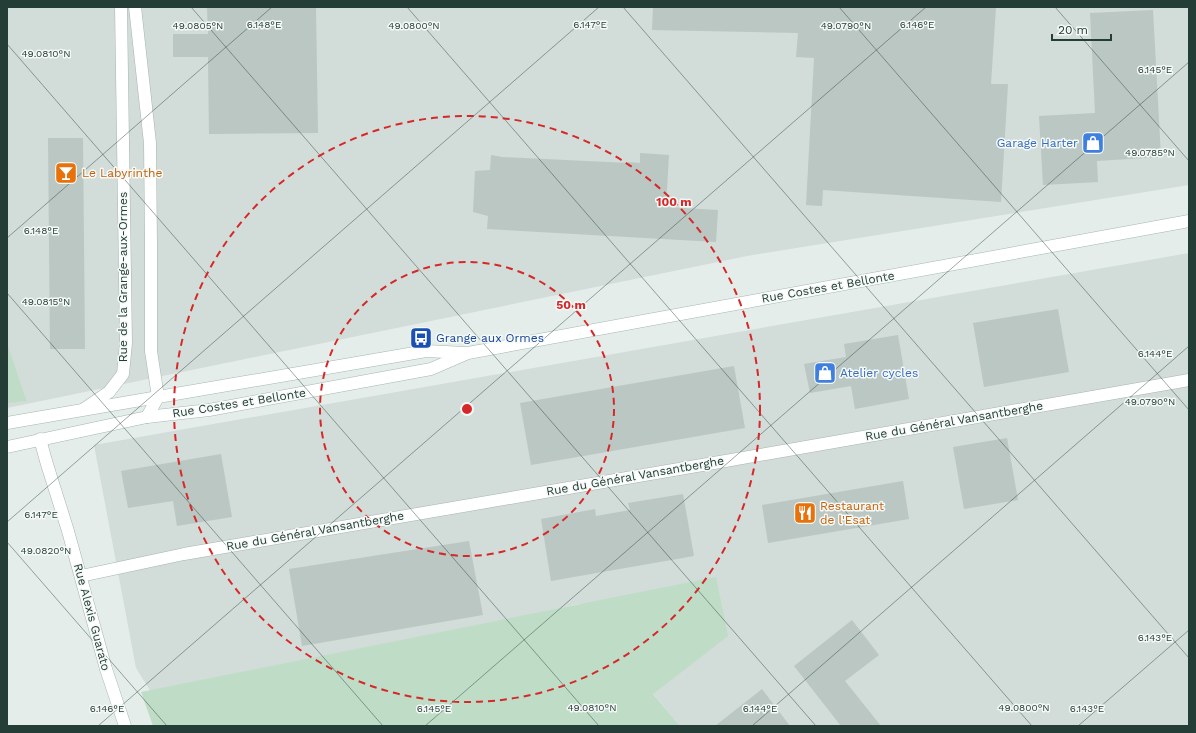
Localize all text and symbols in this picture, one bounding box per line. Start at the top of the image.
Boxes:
scale bar [1052,16,1111,42]
text: 6.148°E [247,19,281,30]
text: 6.147°E [573,19,607,30]
text: 6.146°E [900,19,934,30]
text: 49.0805°N [173,20,223,31]
text: 49.0800°N [388,20,440,31]
text: 49.0790°N [821,20,871,31]
text: 20 m [1058,23,1088,37]
text: 49.0810°N [22,48,71,59]
text: 6.145°E [1138,64,1172,75]
shop icon: Garage Harter [1080,130,1106,156]
place label: Garage Harter [997,136,1078,150]
text: 49.0785°N [1125,147,1175,158]
bar icon: Le Labyrinthe [53,160,79,186]
place label: Le Labyrinthe [82,166,162,180]
street label: Rue de la Grange-aux-Ormes [116,192,130,362]
text: 100 m [656,195,692,209]
text: 6.148°E [24,225,58,236]
street label: Rue Costes et Bellonte [760,268,896,306]
text: 49.0815°N [22,296,70,307]
text: 50 m [556,298,586,312]
bus stop icon: Grange aux Ormes [408,325,434,351]
place label: Grange aux Ormes [436,331,544,345]
text: 6.144°E [1138,348,1172,359]
shop icon: Atelier cycles [812,360,838,386]
place label: Atelier cycles [840,366,918,380]
street label: Rue Costes et Bellonte [171,386,307,420]
text: 49.0790°N [1125,396,1175,407]
street label: Rue du Général Vansantberghe [864,398,1044,444]
centre of rings [460,402,474,416]
street label: Rue du Général Vansantberghe [545,453,725,499]
place label: Restaurant de l'Esat [820,499,884,527]
restaurant icon: Restaurant de l'Esat [792,500,818,526]
street label: Rue du Général Vansantberghe [225,508,405,554]
text: 6.147°E [24,509,58,520]
text: 49.0820°N [21,545,71,556]
street label: Rue Alexis Guarato [71,562,113,672]
text: 6.143°E [1138,632,1172,643]
text: 49.0810°N [568,702,617,713]
text: 49.0800°N [998,702,1050,713]
text: 6.146°E [90,703,124,714]
text: 6.145°E [417,703,451,714]
text: 6.144°E [743,703,777,714]
text: 6.143°E [1070,703,1104,714]

